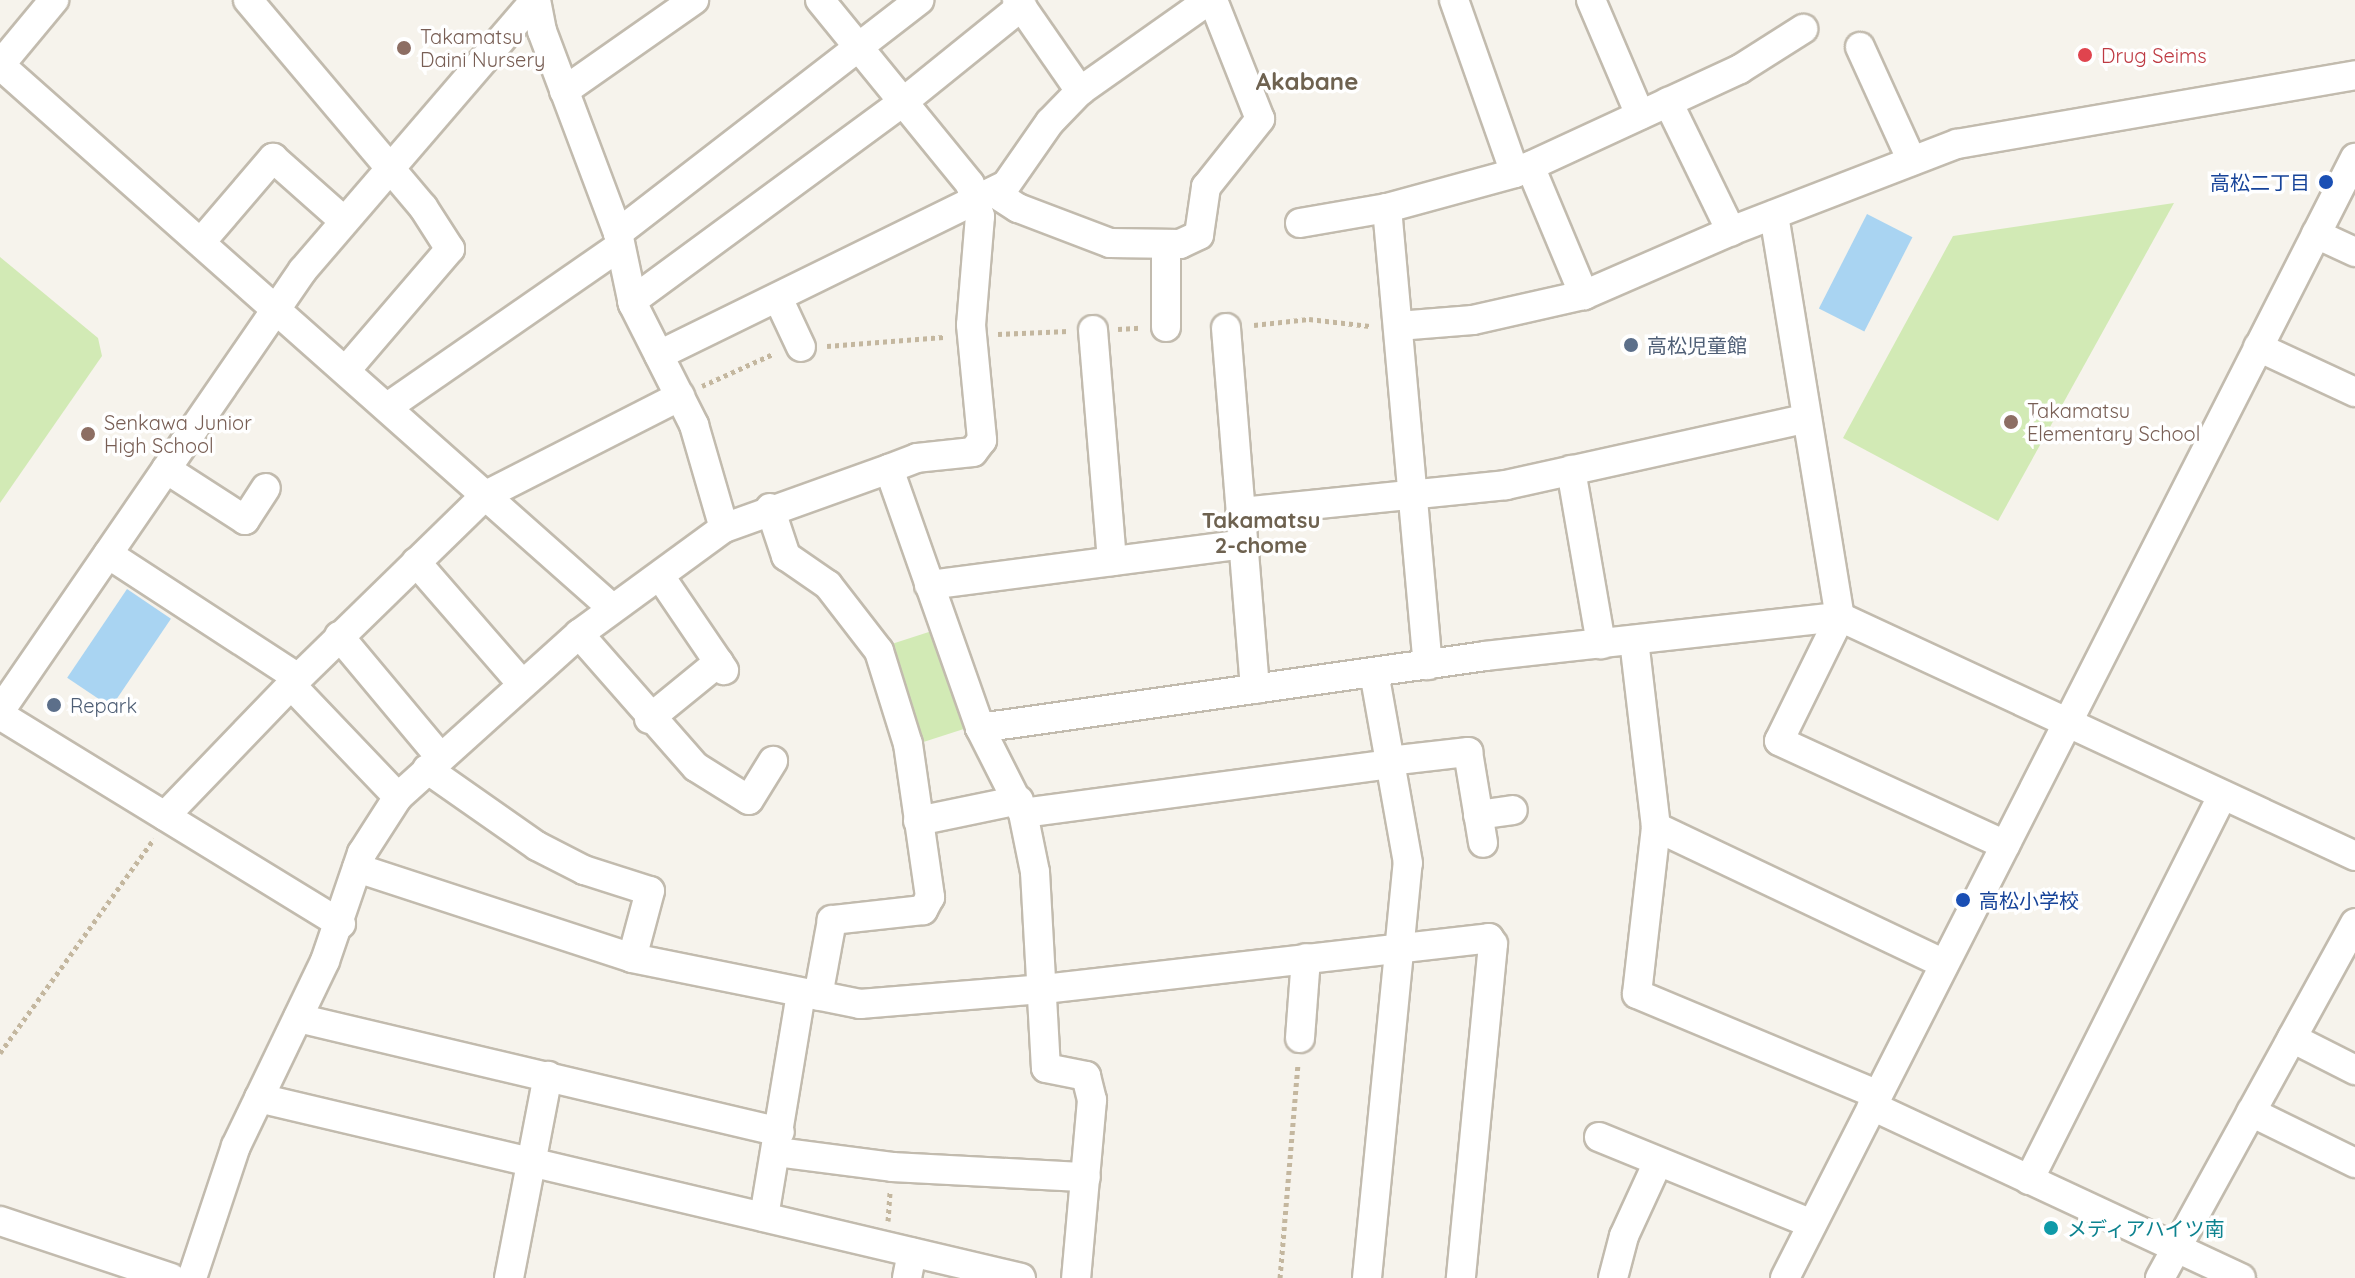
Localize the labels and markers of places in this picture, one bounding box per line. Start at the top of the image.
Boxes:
place label: Takamatsu Daini Nursery [420,24,545,71]
marker: Takamatsu Daini Nursery [395,39,413,57]
place label: Drug Seims [2101,43,2207,67]
marker: Drug Seims [2076,46,2094,64]
place label: 高松二丁目 [2210,170,2310,194]
marker: 高松二丁目 [2317,173,2335,191]
place label: 高松児童館 [1647,333,1747,357]
marker: 高松児童館 [1622,336,1640,354]
place label: Takamatsu Elementary School [2027,398,2200,445]
place label: Senkawa Junior High School [104,410,252,457]
marker: Takamatsu Elementary School [2002,413,2020,431]
marker: Senkawa Junior High School [79,425,97,443]
place label: Repark [70,693,137,717]
marker: Repark [45,696,63,714]
place label: 高松小学校 [1979,888,2079,912]
marker: 高松小学校 [1954,891,1972,909]
place label: メディアハイツ南 [2067,1216,2227,1240]
marker: メディアハイツ南 [2042,1219,2060,1237]

